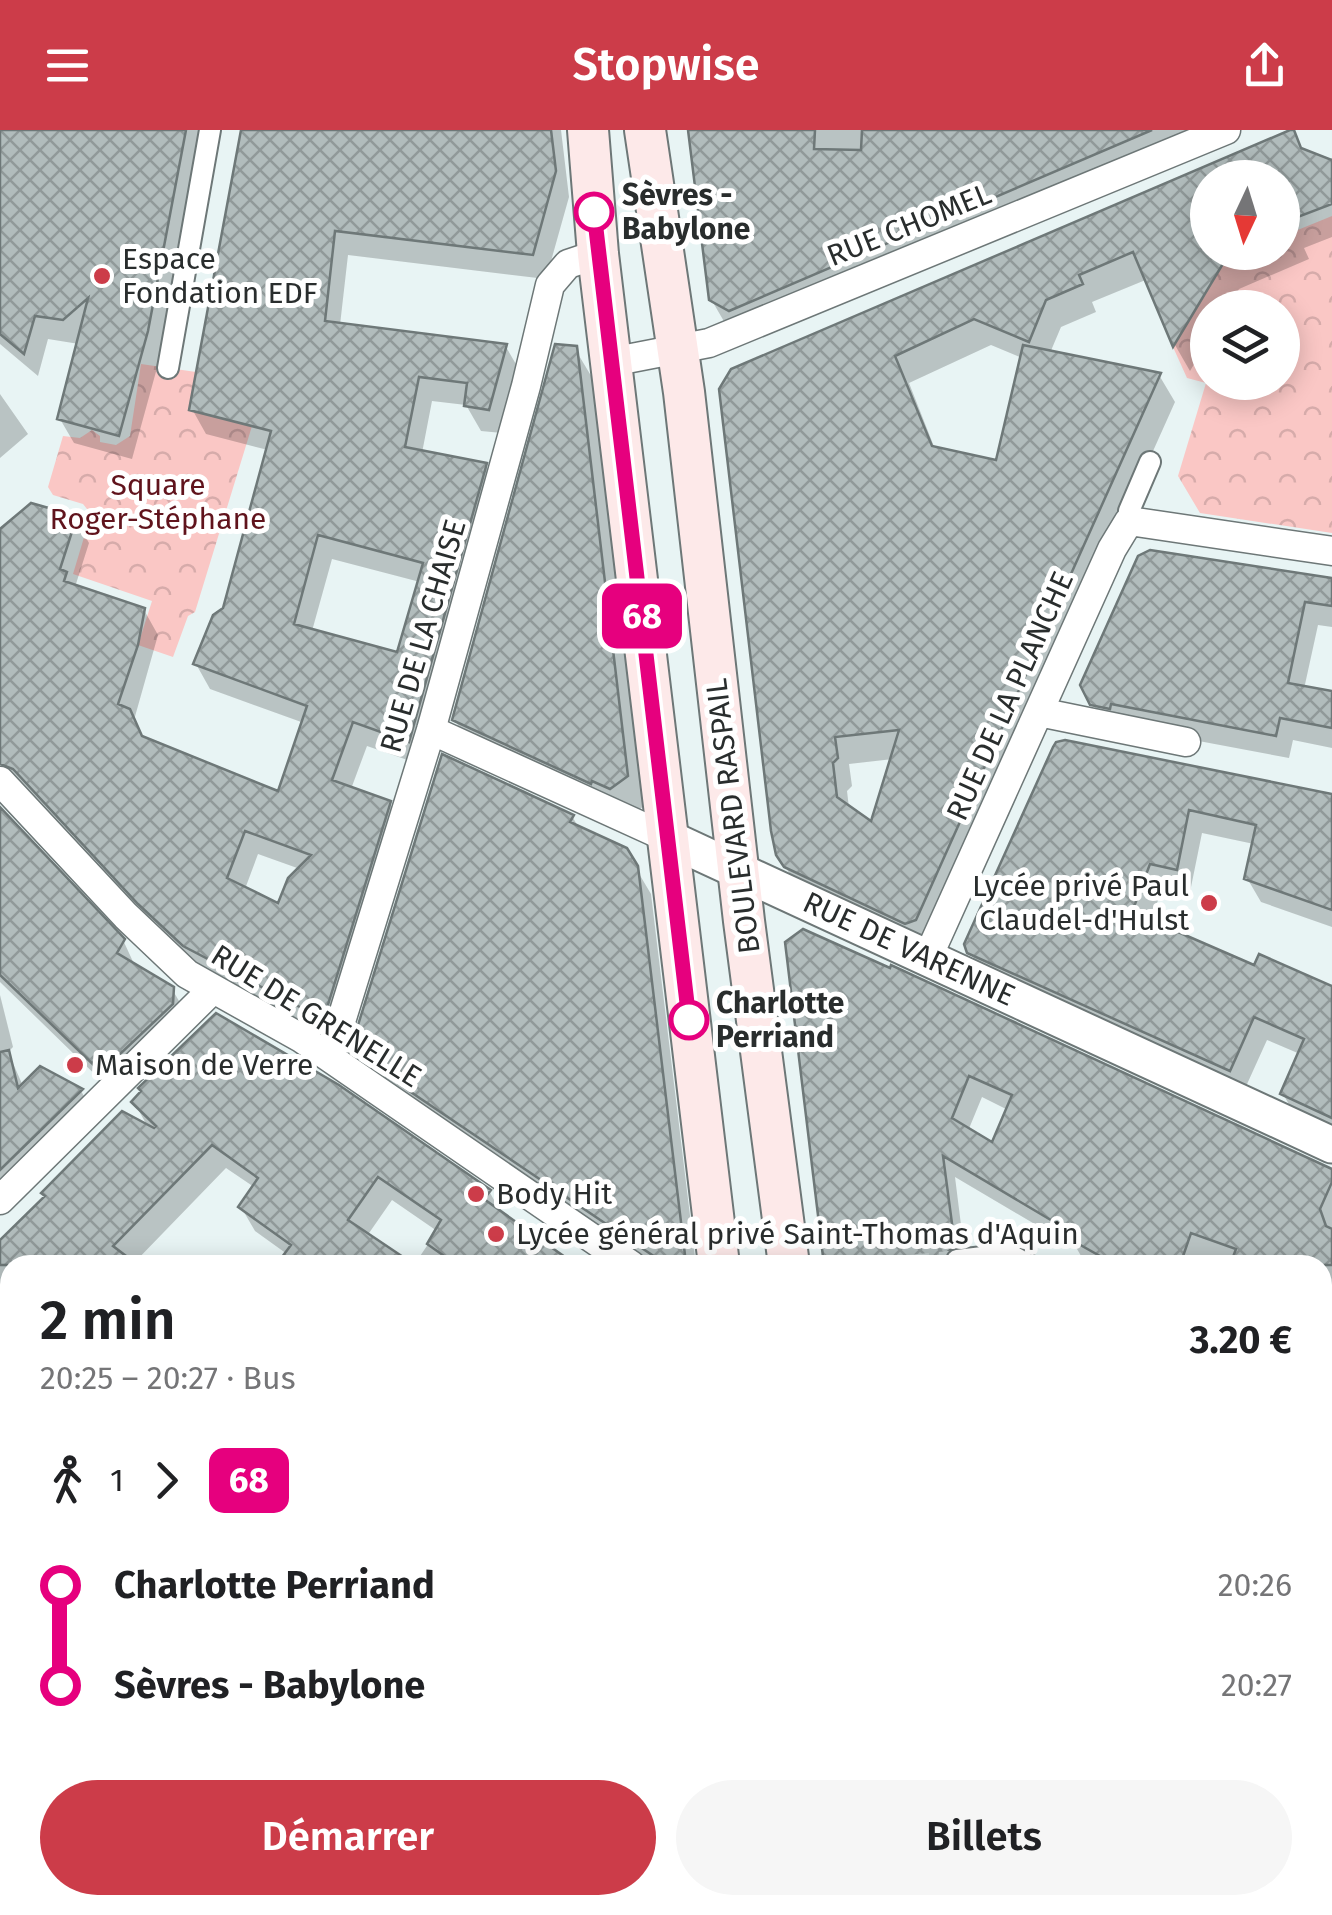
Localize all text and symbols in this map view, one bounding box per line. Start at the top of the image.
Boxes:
icon: menu [40,38,95,93]
text: Stopwise [572,38,760,92]
icon: share [1237,38,1292,93]
north arrow [1190,160,1300,270]
map controls [1190,160,1300,400]
street label: RUE CHOMEL [822,176,996,274]
place label: Sèvres - Babylone [622,177,750,247]
marker: Sèvres - Babylone [575,193,613,231]
place label: Espace Fondation EDF [122,241,317,311]
marker: Espace Fondation EDF [91,265,113,287]
button: layers [1190,290,1300,400]
park label: Square Roger-Stéphane [50,467,266,537]
street label: RUE DE LA CHAISE [373,515,473,757]
street label: RUE DE LA PLANCHE [939,566,1081,826]
line badge: 68 [597,584,687,648]
text: 68 [622,595,662,637]
street label: BOULEVARD RASPAIL [698,676,768,956]
place label: Lycée privé Paul Claudel-d'Hulst [972,868,1189,938]
street label: RUE DE VARENNE [797,884,1021,1014]
marker: Lycée privé Paul Claudel-d'Hulst [1198,892,1220,914]
street label: RUE DE GRENELLE [204,937,428,1095]
place label: Charlotte Perriand [716,985,844,1055]
marker: Charlotte Perriand [670,1001,708,1039]
place label: Maison de Verre [95,1047,313,1083]
marker: Maison de Verre [64,1054,86,1076]
place label: Body Hit [496,1176,612,1212]
marker: Body Hit [465,1183,487,1205]
place label: Lycée général privé Saint-Thomas d'Aquin [516,1216,1079,1252]
marker: Lycée général privé Saint-Thomas d'Aquin [485,1223,507,1245]
text: 2 min [40,1288,176,1354]
text: 3.20 € [1190,1317,1292,1363]
text: 20:25 – 20:27 · Bus [40,1359,296,1397]
icon: walk [40,1453,95,1508]
icon: forward [139,1453,194,1508]
text: 68 [229,1459,269,1501]
text: 1 [110,1461,124,1499]
text: Charlotte Perriand [114,1562,435,1608]
text: 20:26 [1218,1566,1292,1604]
text: Sèvres - Babylone [114,1662,425,1708]
text: 20:27 [1221,1666,1292,1704]
button: Démarrer [40,1780,656,1895]
button: Billets [676,1780,1292,1895]

